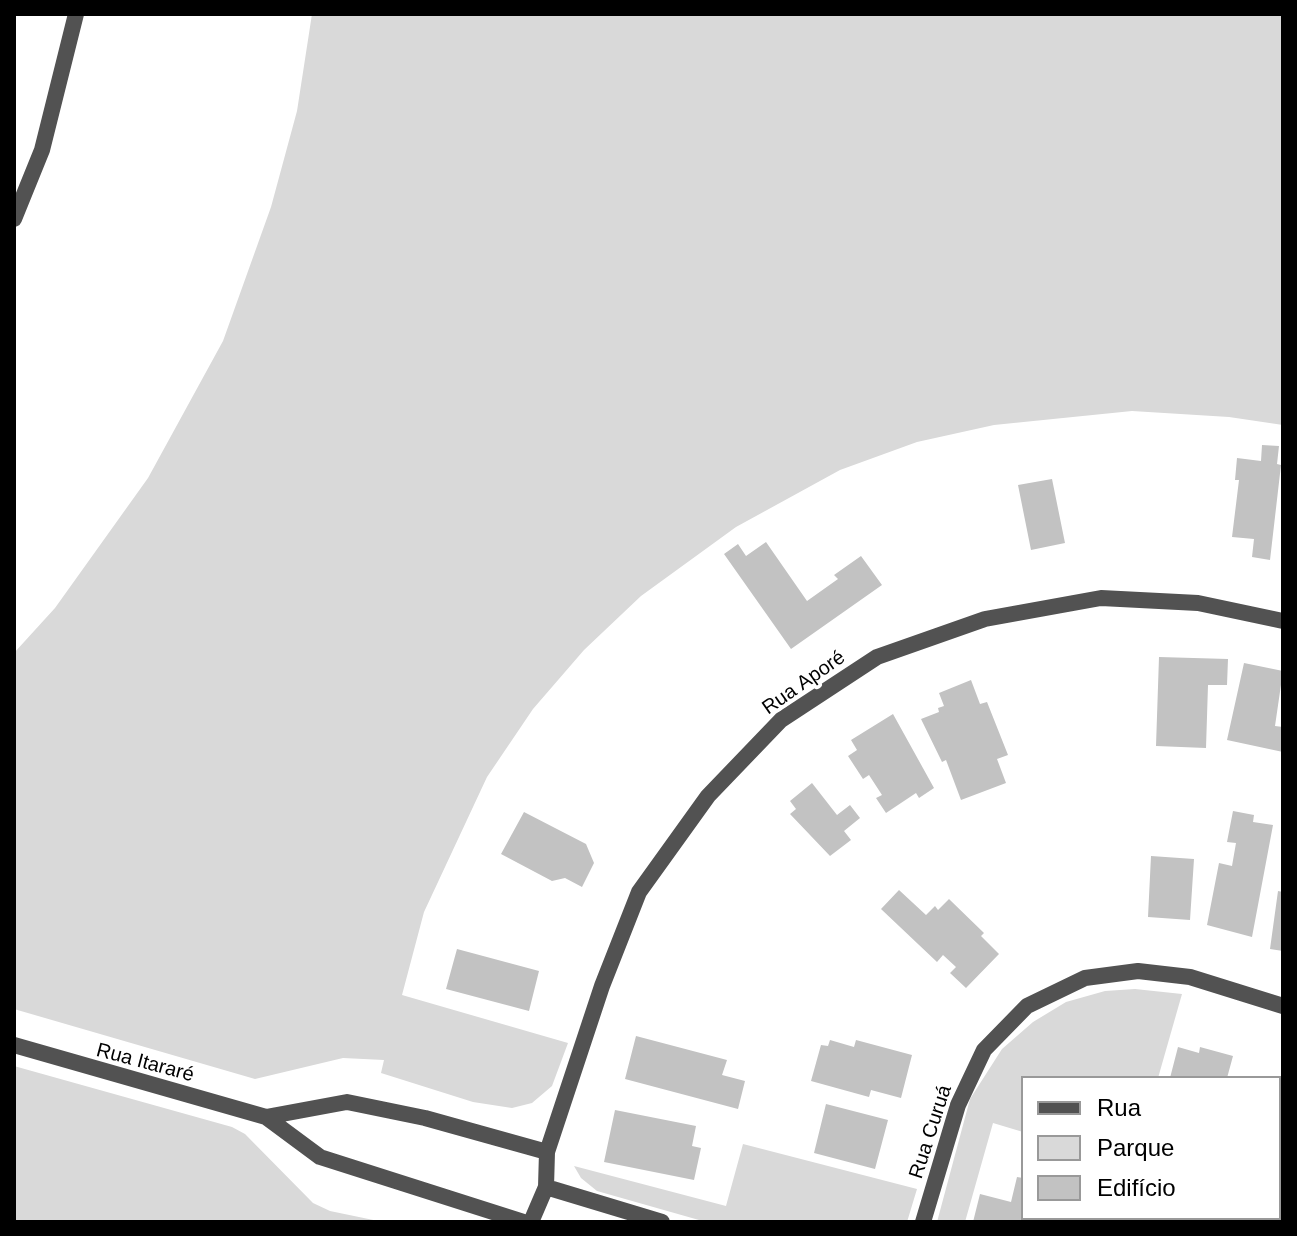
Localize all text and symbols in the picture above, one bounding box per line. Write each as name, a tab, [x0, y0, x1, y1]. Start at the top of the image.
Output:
street label: Rua Aporé	[758, 646, 850, 720]
street label: Rua Itararé	[94, 1038, 196, 1088]
legend	[1021, 1076, 1281, 1220]
street label: Rua Curuá	[905, 1082, 957, 1182]
text: Rua	[1097, 1094, 1141, 1121]
text: Parque	[1097, 1134, 1174, 1161]
text: Edifício	[1097, 1174, 1176, 1201]

